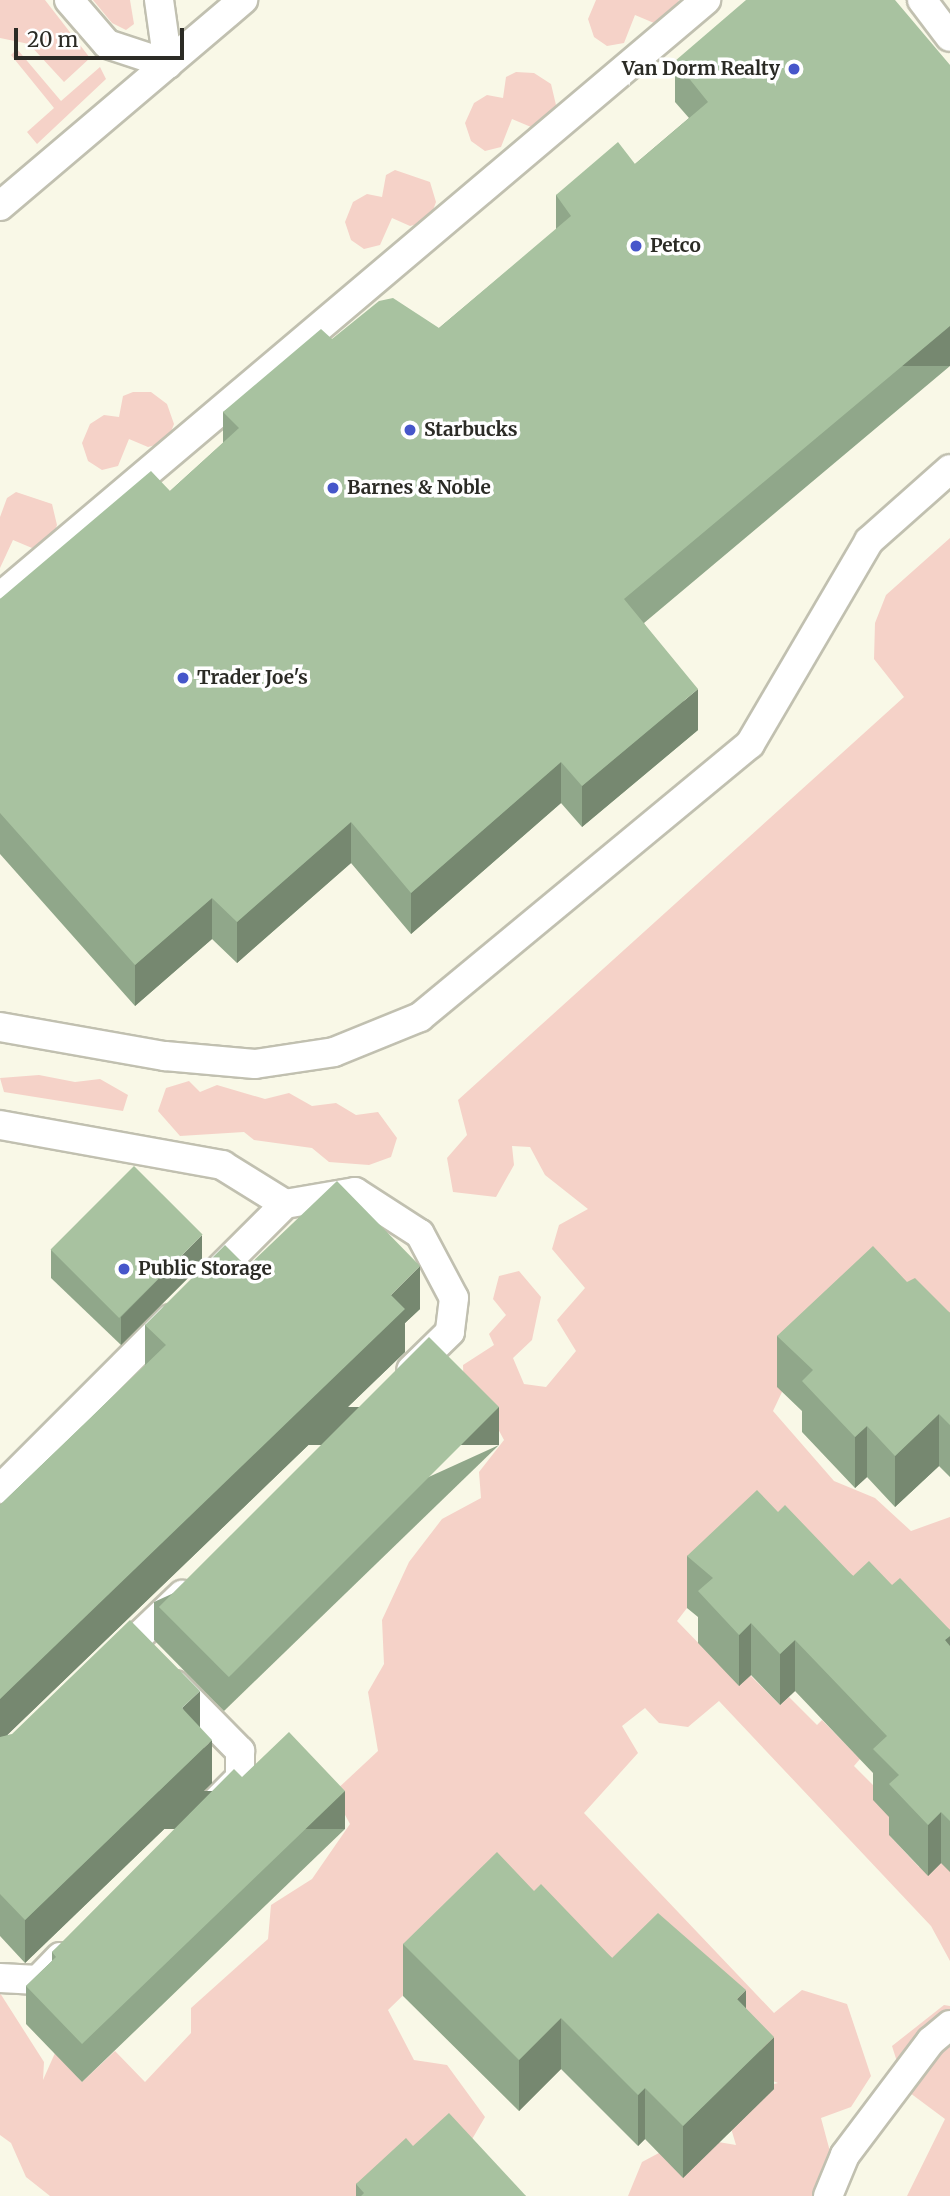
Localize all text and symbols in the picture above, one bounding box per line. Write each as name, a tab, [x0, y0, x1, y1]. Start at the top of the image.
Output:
scale bar	[18, 14, 187, 58]
text: 20 m	[27, 26, 78, 53]
place label: Van Dorm Realty	[622, 58, 780, 80]
marker: Van Dorm Realty	[786, 61, 802, 77]
place label: Petco	[650, 235, 701, 257]
marker: Petco	[628, 238, 644, 254]
place label: Starbucks	[424, 419, 518, 441]
marker: Starbucks	[402, 422, 418, 438]
place label: Barnes & Noble	[347, 477, 491, 499]
marker: Barnes & Noble	[325, 480, 341, 496]
place label: Trader Joe's	[197, 667, 308, 689]
marker: Trader Joe's	[175, 670, 191, 686]
place label: Public Storage	[138, 1258, 272, 1280]
marker: Public Storage	[116, 1261, 132, 1277]

